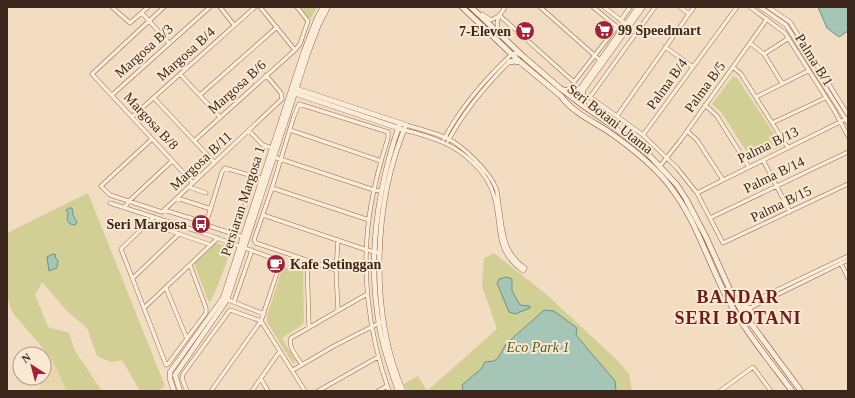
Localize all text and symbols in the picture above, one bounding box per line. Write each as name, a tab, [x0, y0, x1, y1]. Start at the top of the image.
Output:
supermarket icon: 99 Speedmart	[593, 19, 615, 41]
supermarket icon: 7-Eleven	[514, 20, 536, 42]
street label: Margosa B/3	[112, 21, 176, 81]
place label: 99 Speedmart	[618, 23, 701, 38]
street label: Margosa B/4	[154, 24, 218, 84]
place label: 7-Eleven	[459, 24, 511, 39]
street label: Palma B/1	[792, 31, 836, 89]
street label: Palma B/4	[644, 56, 690, 112]
street label: Margosa B/6	[205, 57, 269, 117]
street label: Palma B/5	[682, 59, 728, 115]
street label: Seri Botani Utama	[564, 81, 656, 157]
street label: Margosa B/8	[121, 89, 181, 153]
street label: Palma B/13	[735, 124, 801, 166]
street label: Margosa B/11	[167, 129, 235, 193]
street label: Persiaran Margosa 1	[218, 144, 268, 258]
street label: Palma B/14	[741, 154, 807, 196]
street label: Palma B/15	[748, 183, 814, 225]
bus stop icon: Seri Margosa	[190, 213, 212, 235]
place label: Seri Margosa	[107, 217, 187, 232]
cafe icon: Kafe Setinggan	[265, 253, 287, 275]
place label: Kafe Setinggan	[290, 257, 382, 272]
district label: BANDAR SERI BOTANI	[674, 287, 802, 328]
park label: Eco Park 1	[506, 340, 569, 355]
north arrow	[12, 346, 52, 386]
text: N	[19, 351, 33, 365]

